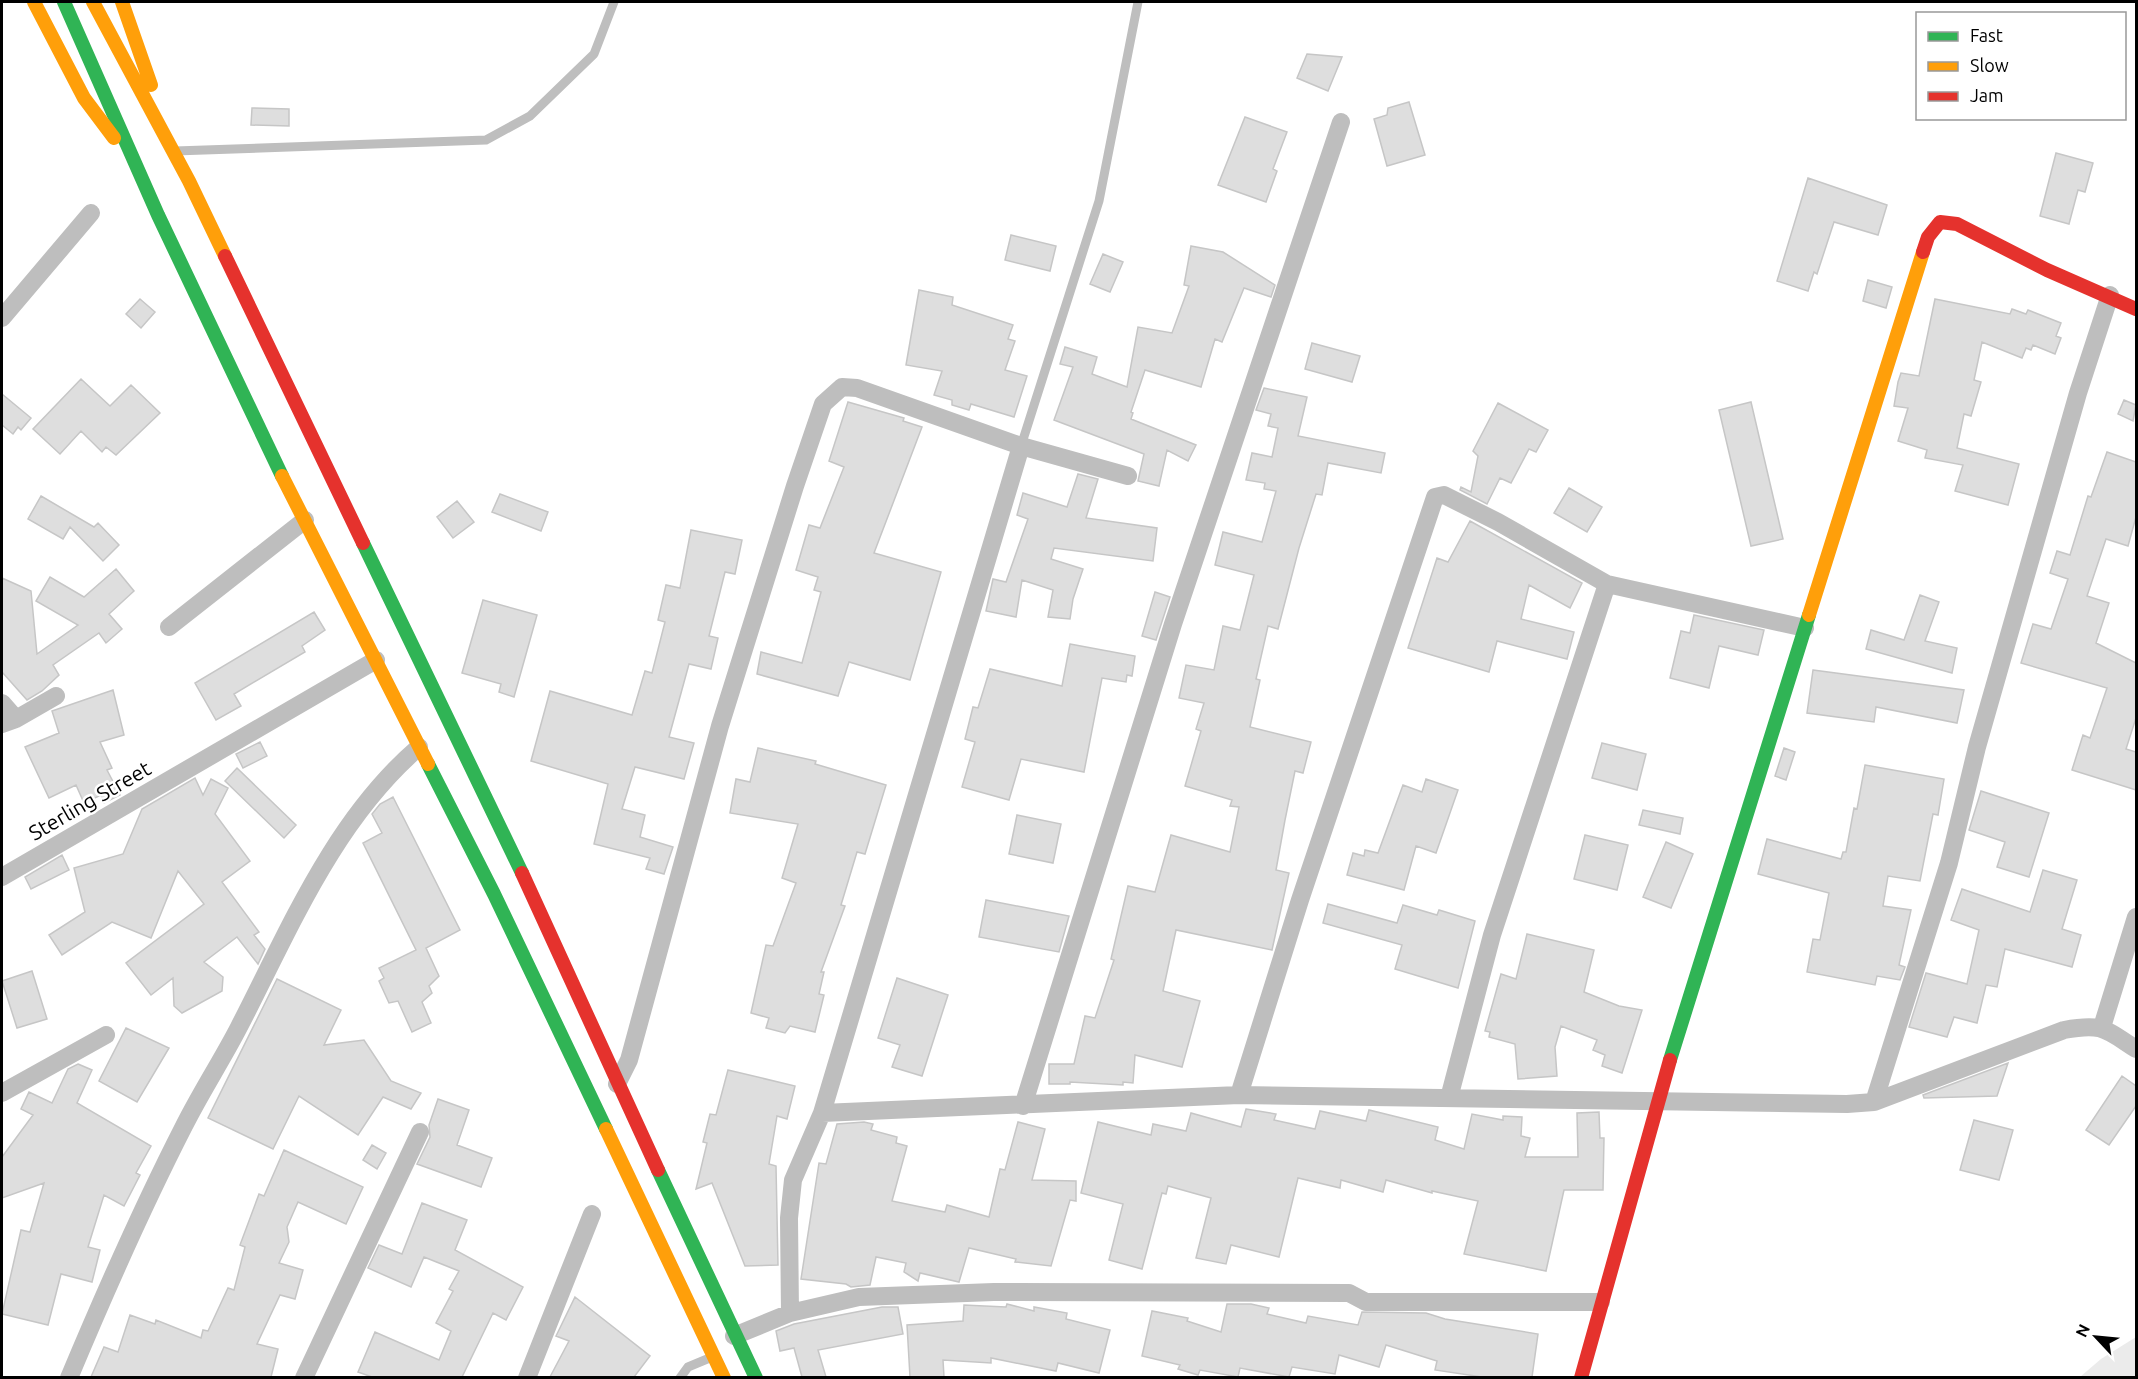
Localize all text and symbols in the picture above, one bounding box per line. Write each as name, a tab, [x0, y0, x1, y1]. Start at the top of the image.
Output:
legend	[1916, 12, 2126, 120]
text: Fast	[1970, 25, 2003, 45]
text: Slow	[1970, 55, 2009, 75]
text: Jam	[1970, 85, 2004, 105]
street label: Sterling Street	[24, 756, 155, 845]
north arrow	[2066, 1307, 2126, 1367]
text: N	[2072, 1321, 2093, 1340]

